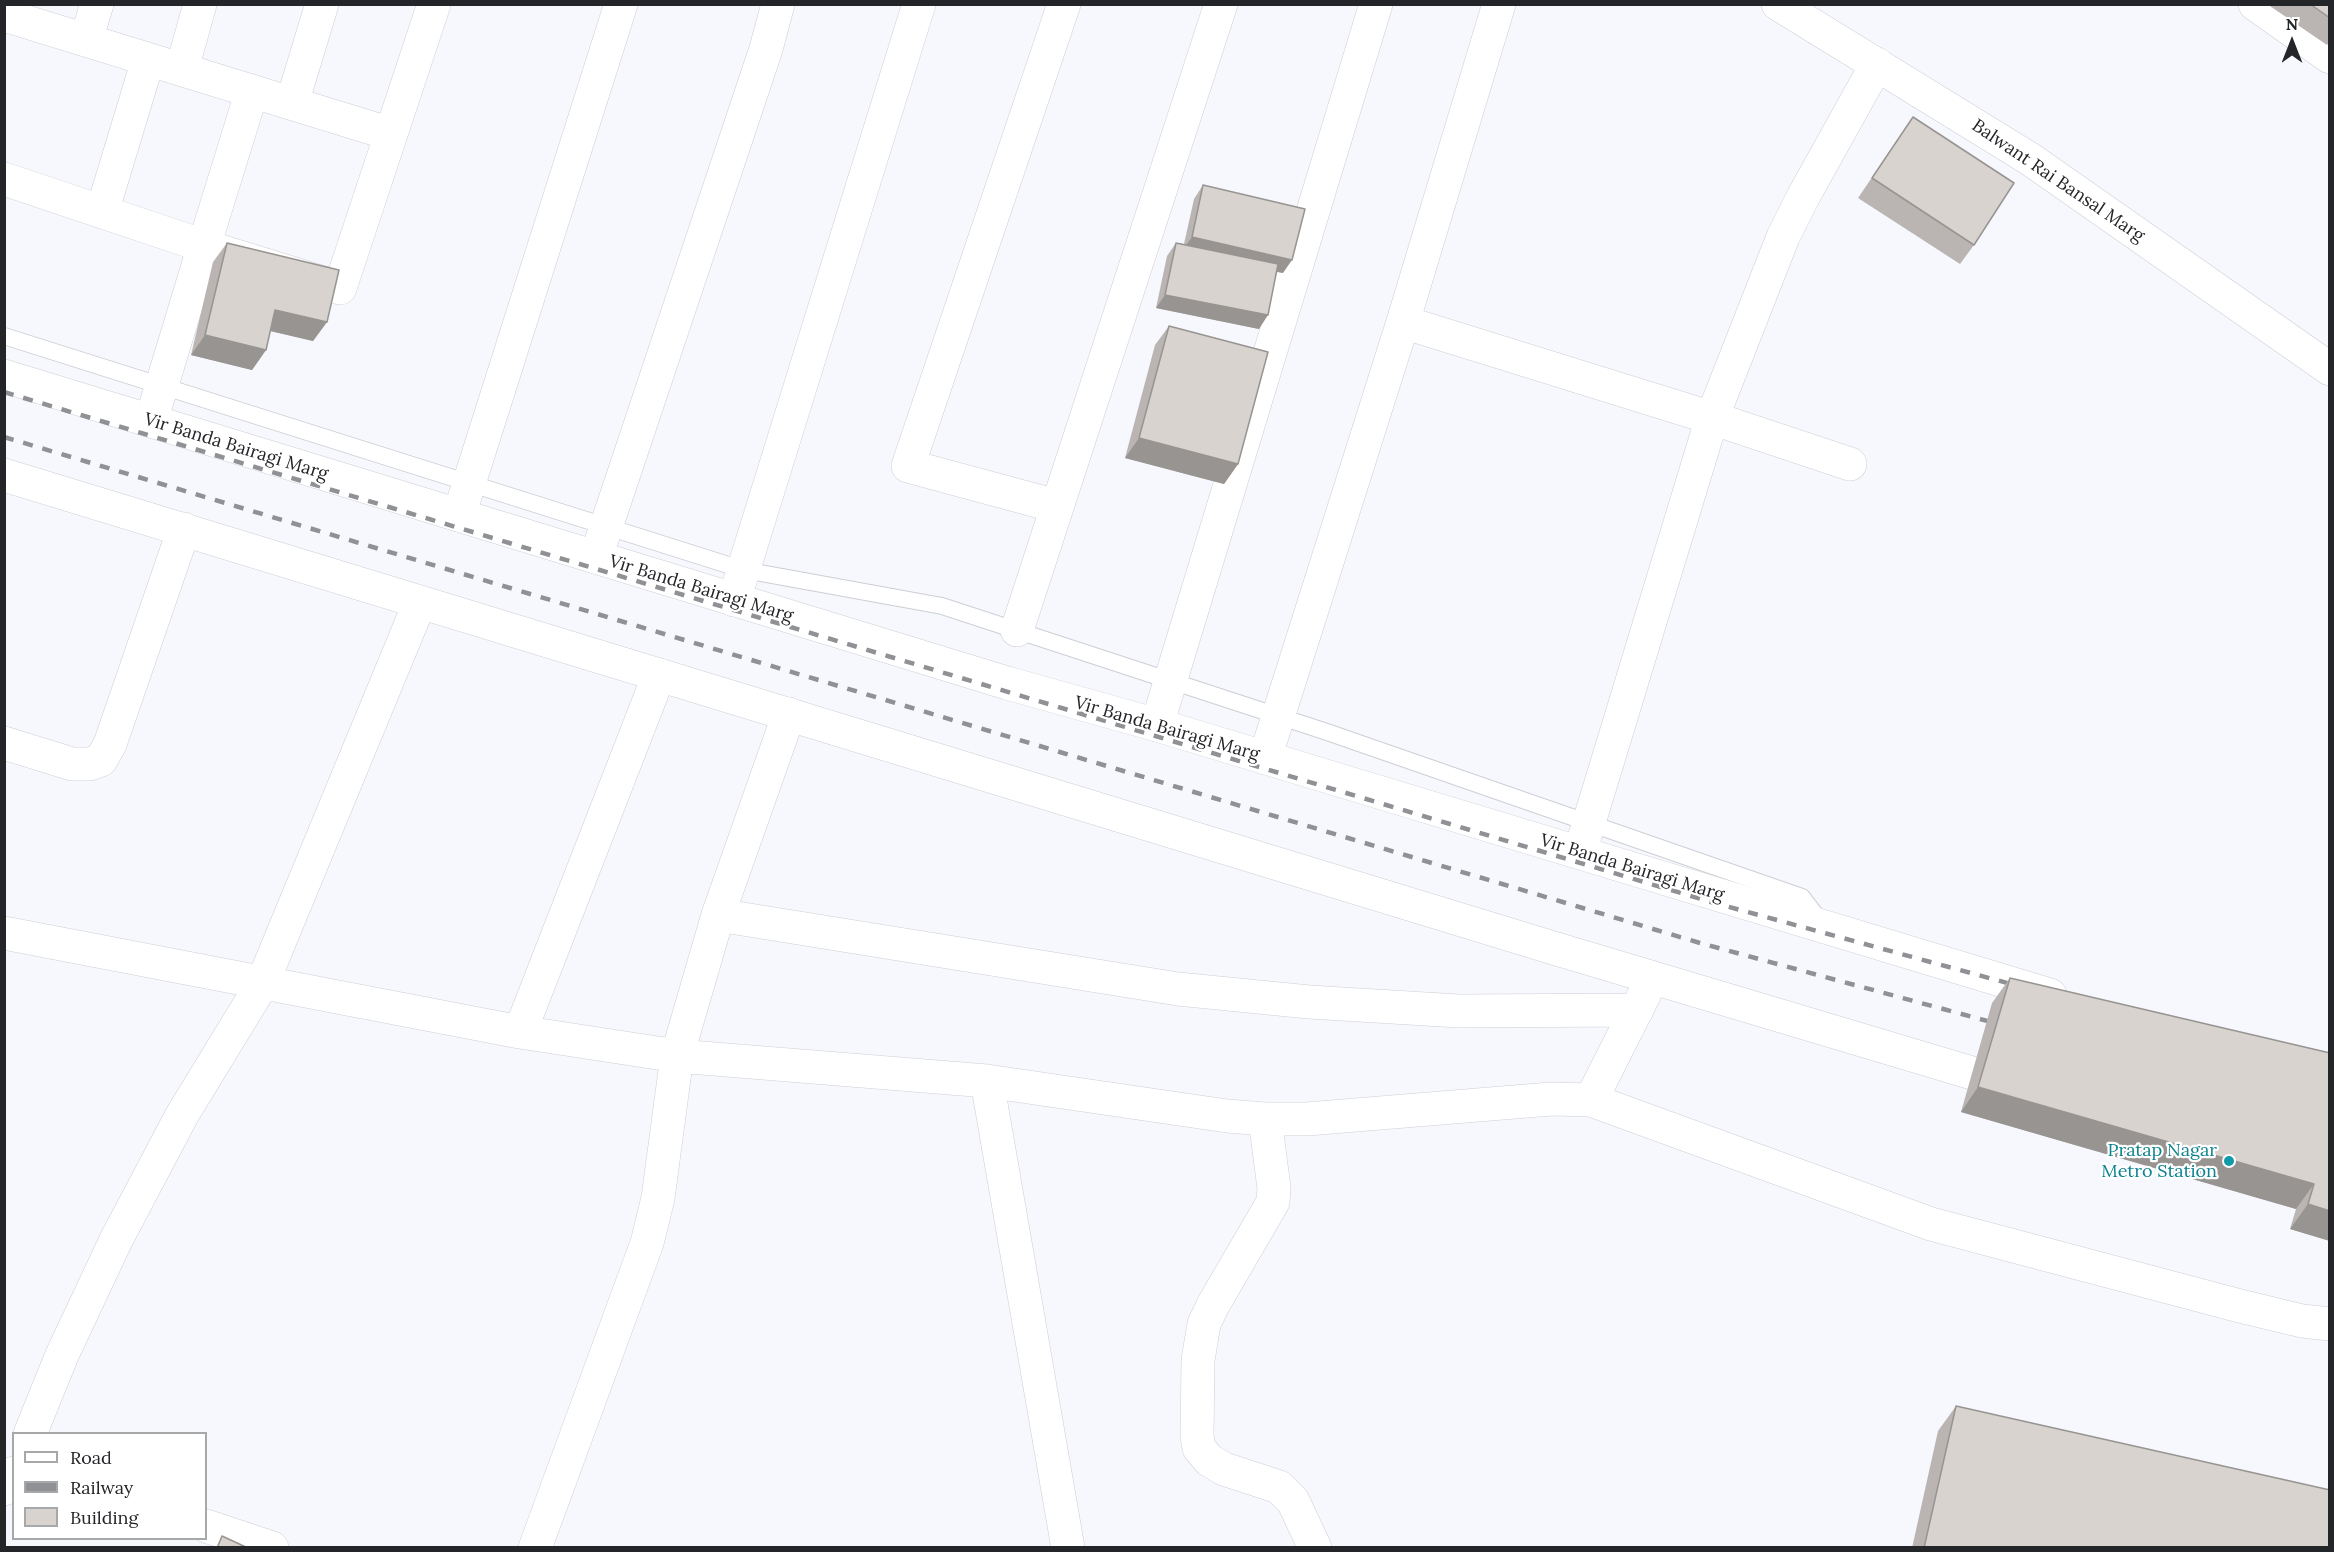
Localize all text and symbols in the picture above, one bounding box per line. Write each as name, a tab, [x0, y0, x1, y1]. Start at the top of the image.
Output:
north arrow	[2262, 12, 2322, 72]
text: N	[2286, 14, 2298, 34]
street label: Balwant Rai Bansal Marg	[1967, 115, 2149, 247]
street label: Vir Banda Bairagi Marg	[141, 409, 331, 485]
street label: Vir Banda Bairagi Marg	[606, 551, 796, 627]
street label: Vir Banda Bairagi Marg	[1072, 692, 1262, 766]
street label: Vir Banda Bairagi Marg	[1537, 830, 1727, 906]
place label: Pratap Nagar Metro Station	[2101, 1140, 2217, 1182]
marker: Pratap Nagar Metro Station	[2222, 1154, 2236, 1168]
legend	[12, 1432, 207, 1540]
text: Road	[70, 1446, 112, 1469]
text: Railway	[70, 1476, 133, 1499]
text: Building	[70, 1506, 138, 1529]

